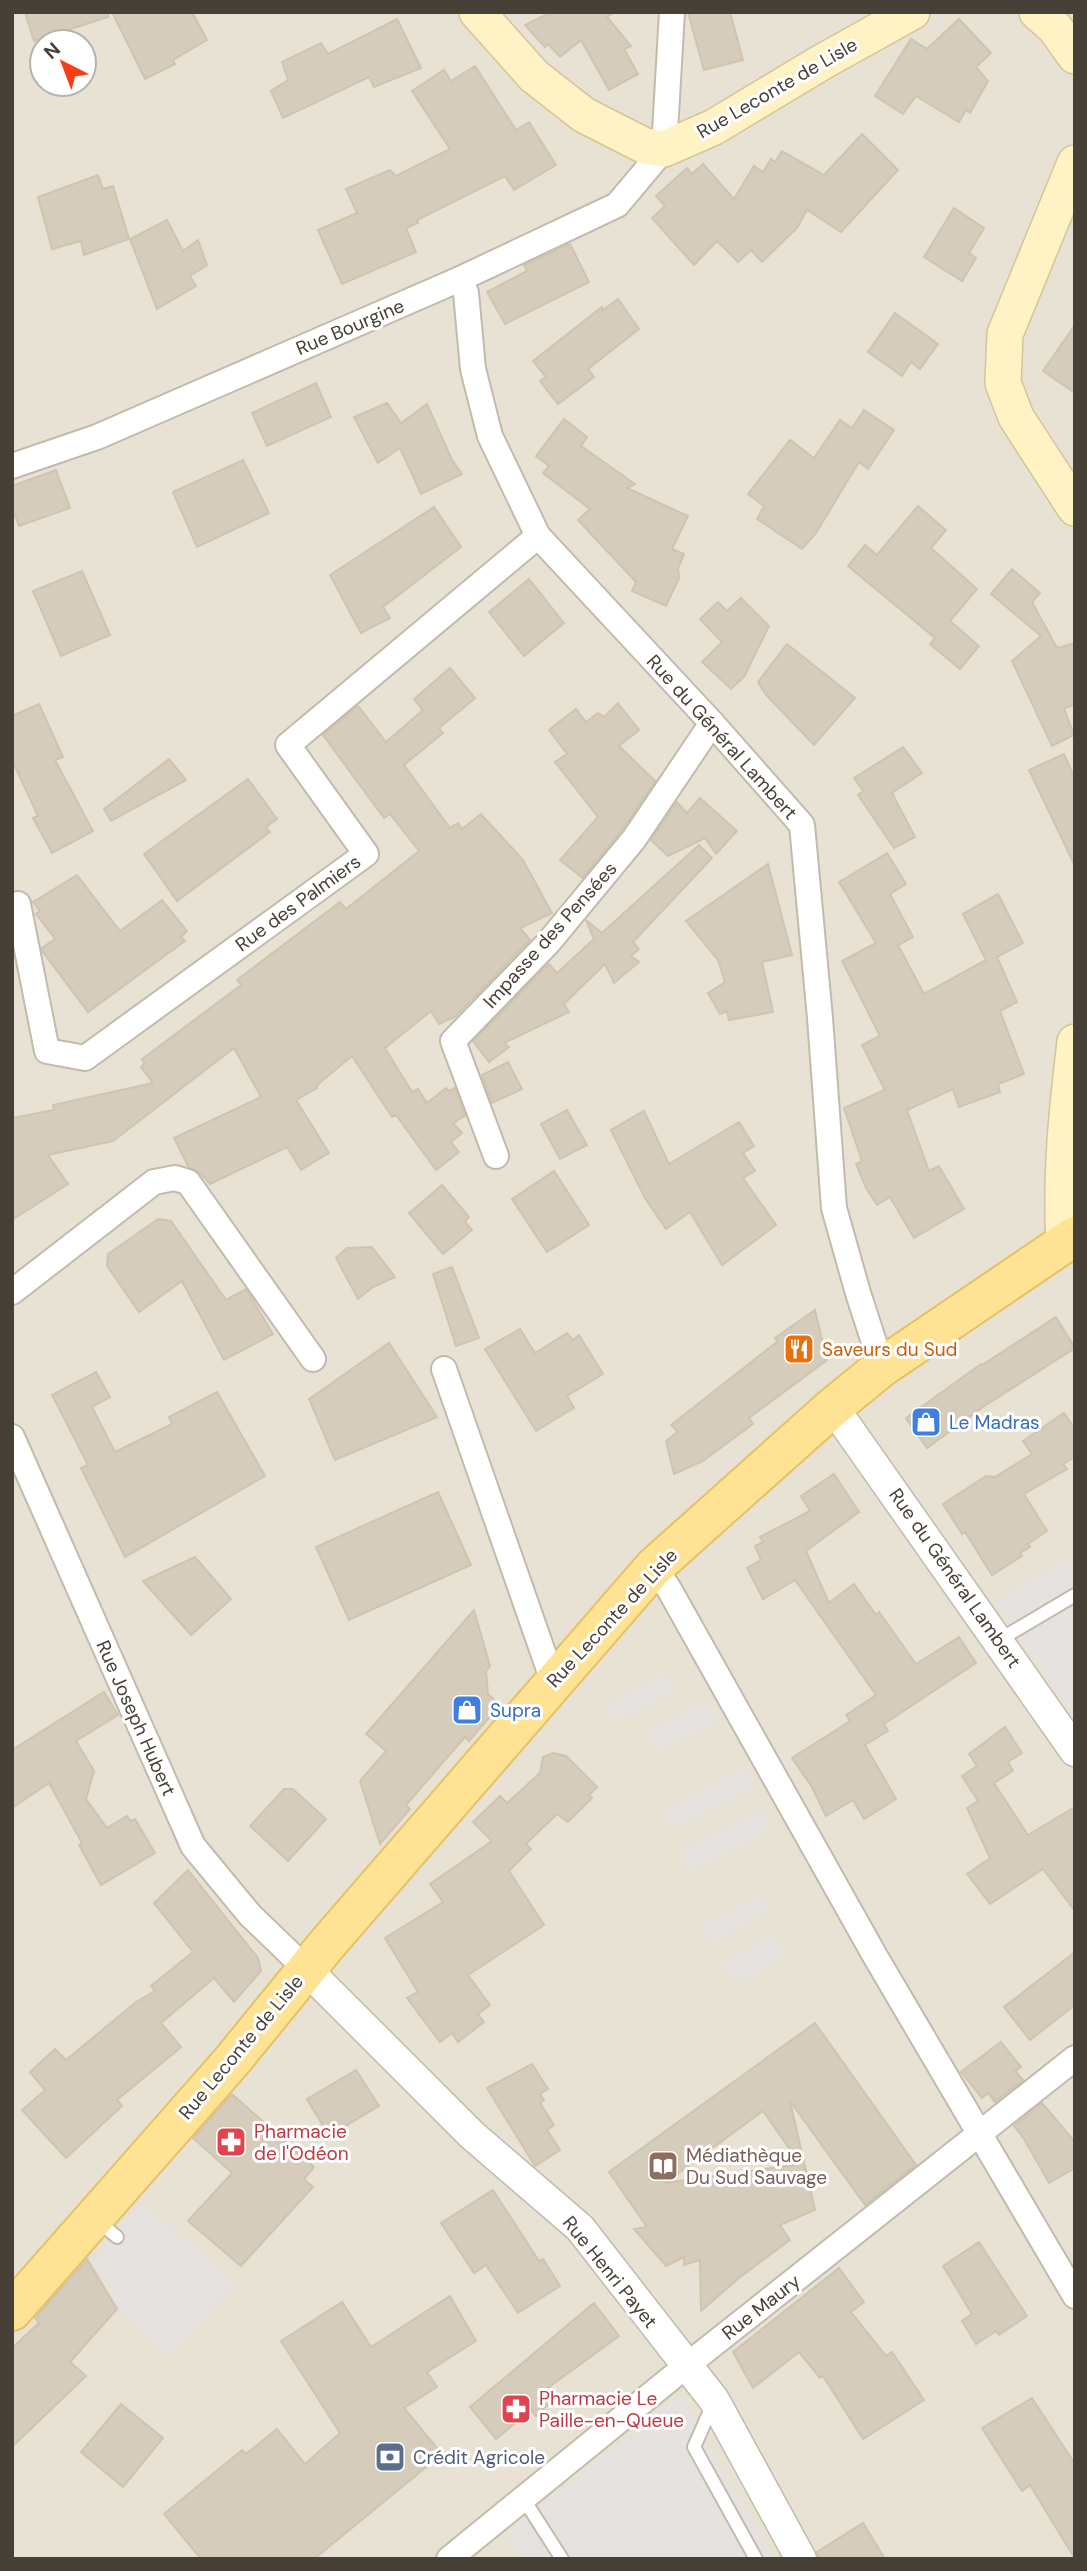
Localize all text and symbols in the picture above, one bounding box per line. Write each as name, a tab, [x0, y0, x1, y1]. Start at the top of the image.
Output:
north arrow	[28, 28, 98, 98]
street label: Rue Leconte de Lisle	[692, 32, 862, 144]
text: N	[38, 37, 65, 65]
street label: Rue Bourgine	[292, 293, 408, 361]
street label: Rue du Général Lambert	[641, 649, 803, 825]
street label: Rue des Palmiers	[230, 849, 366, 957]
street label: Impasse des Pensées	[478, 857, 622, 1013]
restaurant icon: Saveurs du Sud	[782, 1332, 816, 1366]
place label: Saveurs du Sud	[822, 1337, 958, 1362]
shop icon: Le Madras	[909, 1405, 943, 1439]
place label: Le Madras	[949, 1410, 1040, 1435]
street label: Rue du Général Lambert	[883, 1483, 1027, 1673]
street label: Rue Leconte de Lisle	[541, 1543, 683, 1693]
street label: Rue Joseph Hubert	[90, 1636, 182, 1800]
shop icon: Supra	[450, 1693, 484, 1727]
place label: Supra	[490, 1698, 541, 1723]
street label: Rue Leconte de Lisle	[173, 1969, 309, 2125]
place label: Pharmacie de l'Odéon	[254, 2119, 349, 2166]
pharmacy icon: Pharmacie de l'Odéon	[214, 2125, 248, 2159]
place label: Médiathèque Du Sud Sauvage	[686, 2143, 827, 2190]
library icon: Médiathèque Du Sud Sauvage	[646, 2149, 680, 2183]
street label: Rue Henri Payet	[557, 2211, 663, 2333]
street label: Rue Maury	[717, 2268, 806, 2345]
place label: Pharmacie Le Paille-en-Queue	[539, 2386, 684, 2433]
pharmacy icon: Pharmacie Le Paille-en-Queue	[499, 2392, 533, 2426]
bank icon: Crédit Agricole	[373, 2440, 407, 2474]
place label: Crédit Agricole	[413, 2445, 545, 2470]

